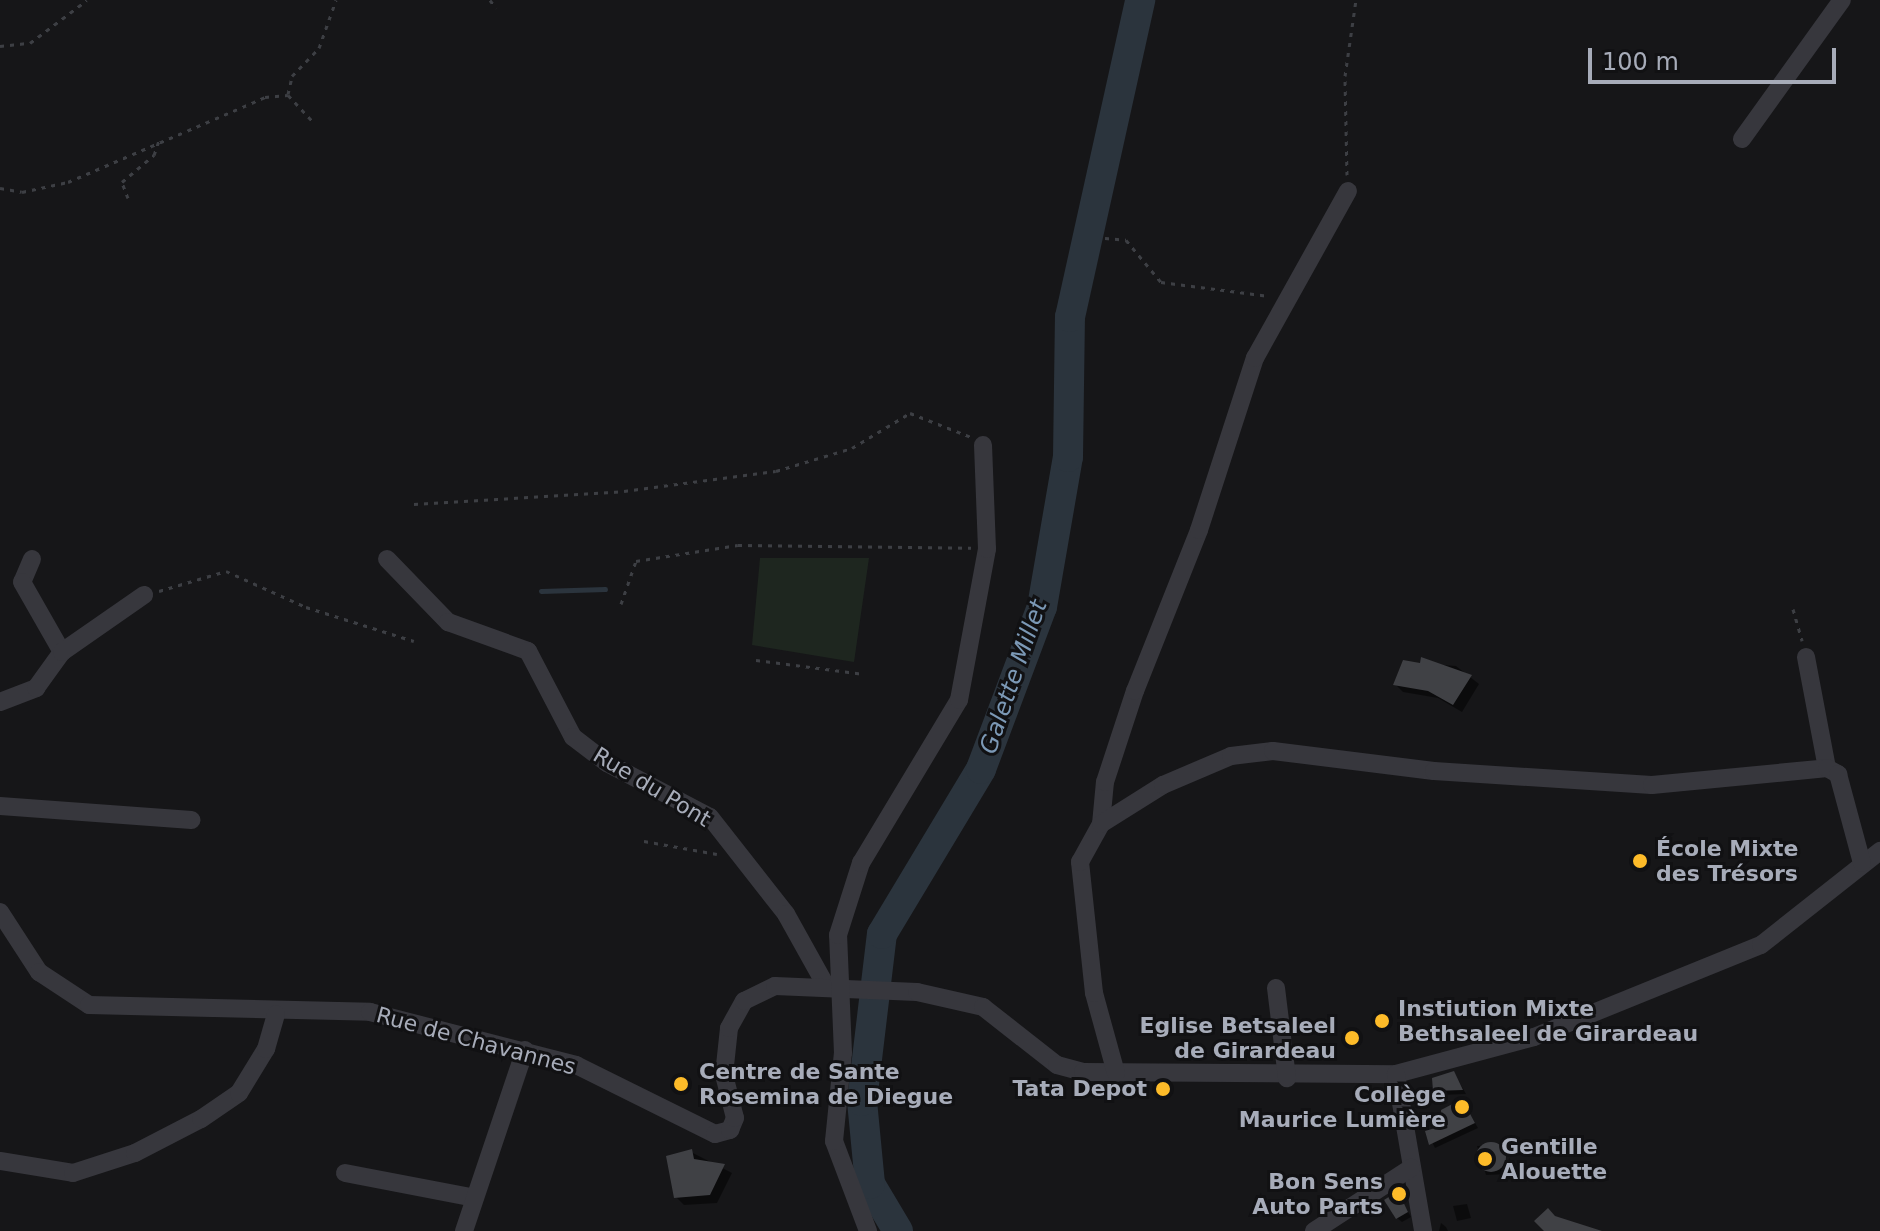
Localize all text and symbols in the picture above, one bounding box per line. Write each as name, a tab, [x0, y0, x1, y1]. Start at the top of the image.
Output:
scale bar	[1592, 32, 1840, 82]
text: 100 m	[1602, 48, 1679, 76]
water label: Galette Millet	[974, 596, 1054, 758]
street label: Rue du Pont	[589, 742, 715, 832]
place label: École Mixte des Trésors	[1656, 835, 1798, 886]
marker: École Mixte des Trésors	[1631, 852, 1649, 870]
place label: Instiution Mixte Bethsaleel de Girardeau	[1398, 995, 1698, 1046]
street label: Rue de Chavannes	[373, 1002, 579, 1080]
place label: Eglise Betsaleel de Girardeau	[1139, 1012, 1336, 1064]
marker: Instiution Mixte Bethsaleel de Girardeau	[1373, 1012, 1391, 1030]
marker: Eglise Betsaleel de Girardeau	[1343, 1029, 1361, 1047]
place label: Centre de Sante Rosemina de Diegue	[699, 1058, 953, 1110]
marker: Centre de Sante Rosemina de Diegue	[670, 1073, 692, 1095]
place label: Tata Depot	[1012, 1076, 1147, 1102]
marker: Tata Depot	[1154, 1080, 1172, 1098]
place label: Collège Maurice Lumière	[1239, 1081, 1446, 1132]
marker: Collège Maurice Lumière	[1453, 1098, 1471, 1116]
place label: Gentille Alouette	[1501, 1133, 1607, 1184]
marker: Gentille Alouette	[1476, 1150, 1494, 1168]
place label: Bon Sens Auto Parts	[1252, 1168, 1383, 1220]
marker: Bon Sens Auto Parts	[1390, 1185, 1408, 1203]

